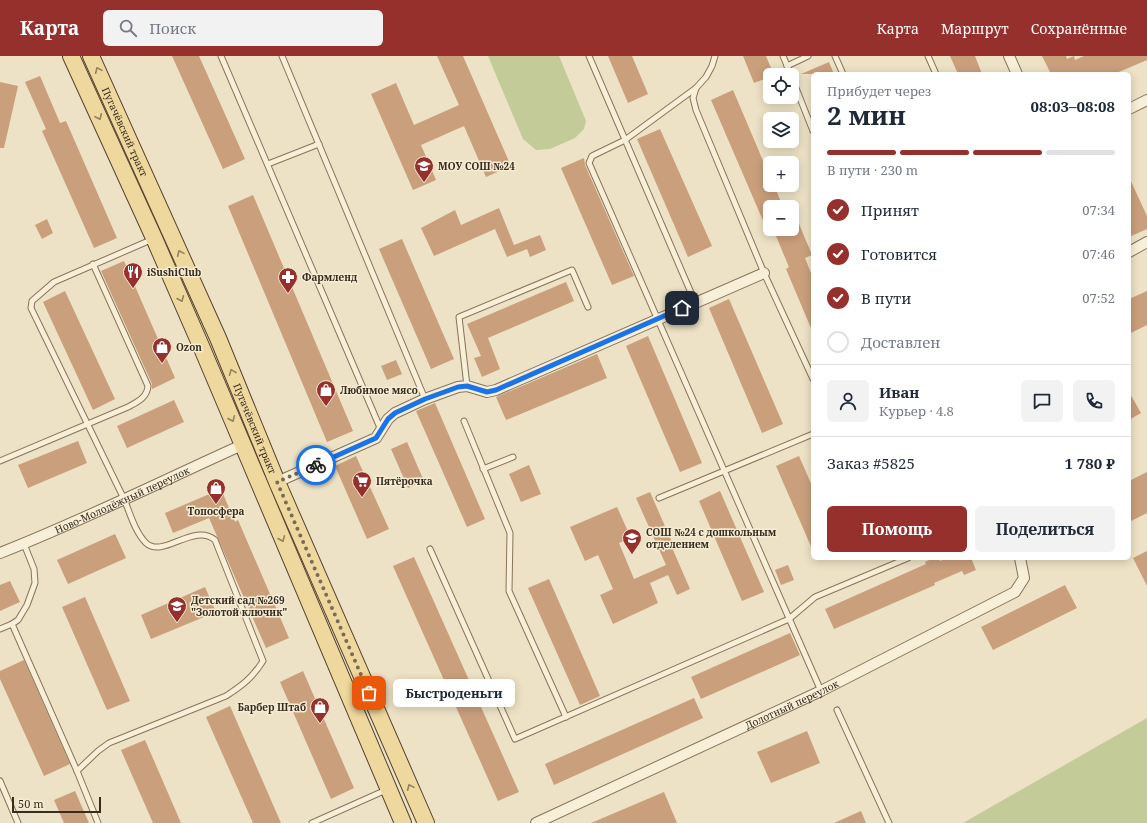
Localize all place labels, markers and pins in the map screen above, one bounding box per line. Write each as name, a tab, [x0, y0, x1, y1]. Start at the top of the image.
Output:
school or university icon: МОУ СОШ №24	[413, 155, 435, 183]
place label: МОУ СОШ №24	[438, 159, 515, 173]
restaurant icon: iSushiClub	[122, 261, 144, 289]
place label: iSushiClub	[147, 265, 202, 279]
pharmacy icon: Фармленд	[277, 266, 299, 294]
place label: Фармленд	[302, 270, 358, 284]
pin	[665, 291, 699, 325]
shop icon: Ozon	[151, 336, 173, 364]
place label: Ozon	[176, 340, 202, 354]
shop icon: Любимое мясо	[315, 379, 337, 407]
place label: Любимое мясо	[340, 383, 418, 397]
supermarket icon: Пятёрочка	[351, 470, 373, 498]
place label: Пятёрочка	[376, 474, 433, 488]
shop icon: Топосфера	[205, 477, 227, 505]
place label: Топосфера	[188, 504, 244, 518]
place label: СОШ №24 с дошкольным отделением	[646, 525, 777, 551]
school or university icon: СОШ №24 с дошкольным отделением	[621, 527, 643, 555]
place label: Детский сад №269 "Золотой ключик"	[191, 593, 287, 619]
school or university icon: Детский сад №269 "Золотой ключик"	[166, 595, 188, 623]
pin	[352, 676, 386, 710]
callout: Быстроденьги	[393, 679, 515, 707]
shop icon: Барбер Штаб	[309, 696, 331, 724]
place label: Барбер Штаб	[238, 700, 306, 714]

